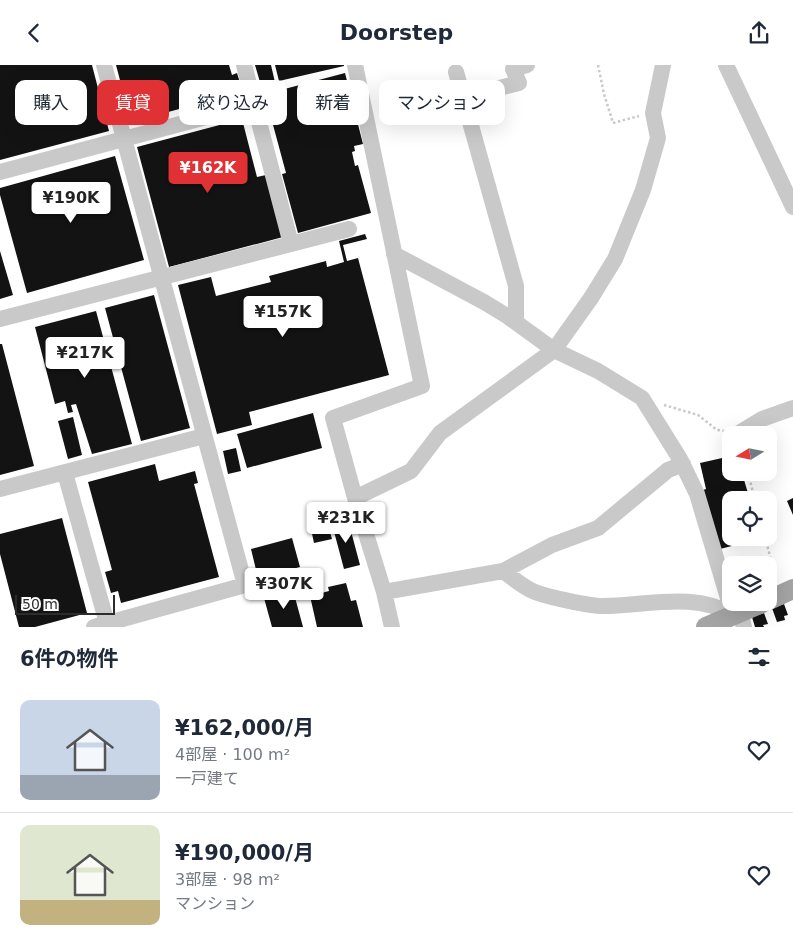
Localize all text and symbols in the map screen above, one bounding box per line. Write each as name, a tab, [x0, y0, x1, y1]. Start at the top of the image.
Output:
icon: back	[20, 19, 48, 47]
icon: share	[745, 19, 773, 47]
text: Doorstep	[340, 20, 453, 45]
chip: 購入	[15, 80, 87, 125]
chip: 賃貸	[97, 80, 169, 125]
chip: 絞り込み	[179, 80, 287, 125]
chip: 新着	[297, 80, 369, 125]
chip: マンション	[379, 80, 505, 125]
pin: ¥162K	[173, 151, 243, 194]
text: ¥162K	[180, 158, 236, 177]
pin: ¥190K	[36, 181, 106, 224]
text: ¥190K	[43, 188, 99, 207]
pin: ¥157K	[248, 295, 318, 338]
text: ¥157K	[255, 302, 311, 321]
pin: ¥217K	[50, 337, 120, 379]
text: ¥217K	[57, 343, 113, 362]
north arrow	[722, 426, 778, 481]
map controls	[722, 426, 777, 611]
button: locate	[722, 491, 777, 546]
pin: ¥231K	[311, 501, 381, 544]
text: ¥231K	[318, 508, 374, 527]
button: layers	[722, 556, 777, 611]
pin: ¥307K	[249, 567, 319, 610]
text: ¥307K	[256, 574, 312, 593]
scale bar	[15, 592, 115, 615]
text: 50 m	[22, 596, 58, 612]
icon: filters	[745, 643, 773, 671]
text: 6件の物件	[20, 647, 119, 671]
text: ¥162,000/月	[175, 716, 314, 740]
icon: home	[60, 720, 120, 780]
icon: heart	[745, 736, 773, 764]
text: 4部屋 · 100 m²	[175, 745, 290, 764]
text: 一戸建て	[175, 769, 239, 788]
text: ¥190,000/月	[175, 841, 314, 865]
icon: home	[60, 845, 120, 905]
icon: heart	[745, 861, 773, 889]
text: 3部屋 · 98 m²	[175, 870, 280, 889]
text: マンション	[175, 894, 255, 913]

